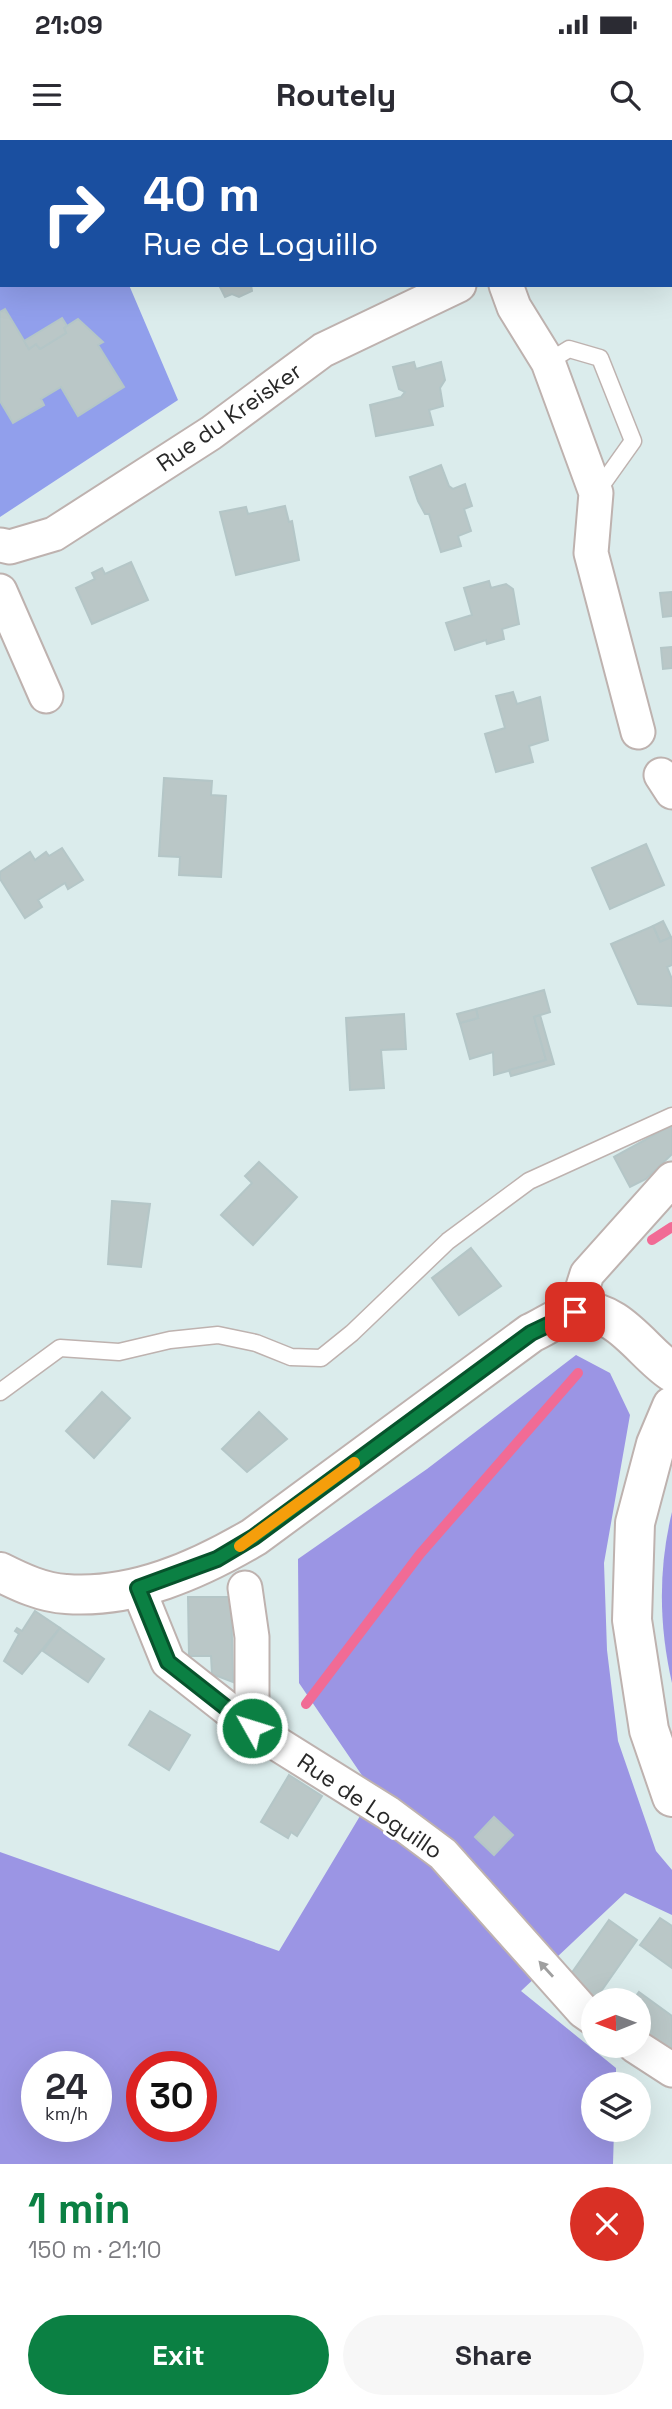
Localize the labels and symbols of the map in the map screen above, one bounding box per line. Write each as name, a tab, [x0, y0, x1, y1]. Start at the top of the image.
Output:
street label: Rue du Kreisker	[151, 356, 307, 478]
pin	[545, 1282, 605, 1342]
position arrow	[215, 1691, 289, 1765]
street label: Rue de Loguillo	[292, 1746, 448, 1866]
one-way arrow	[538, 1960, 554, 1978]
north arrow	[581, 1988, 651, 2058]
speed limit sign: 30	[126, 2051, 217, 2142]

